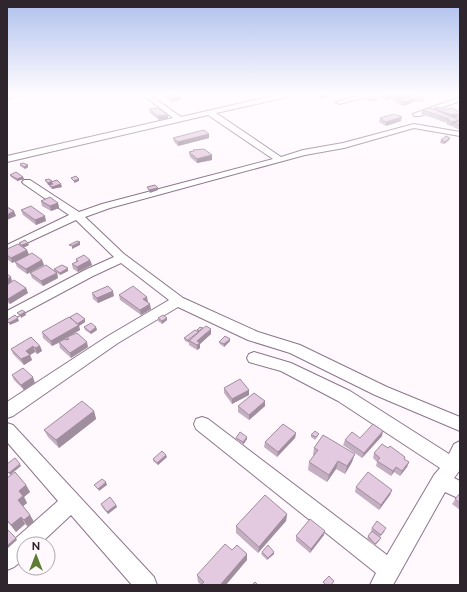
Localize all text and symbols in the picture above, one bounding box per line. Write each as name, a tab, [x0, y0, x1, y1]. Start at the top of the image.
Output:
north arrow	[16, 536, 56, 576]
text: N	[32, 540, 40, 553]

